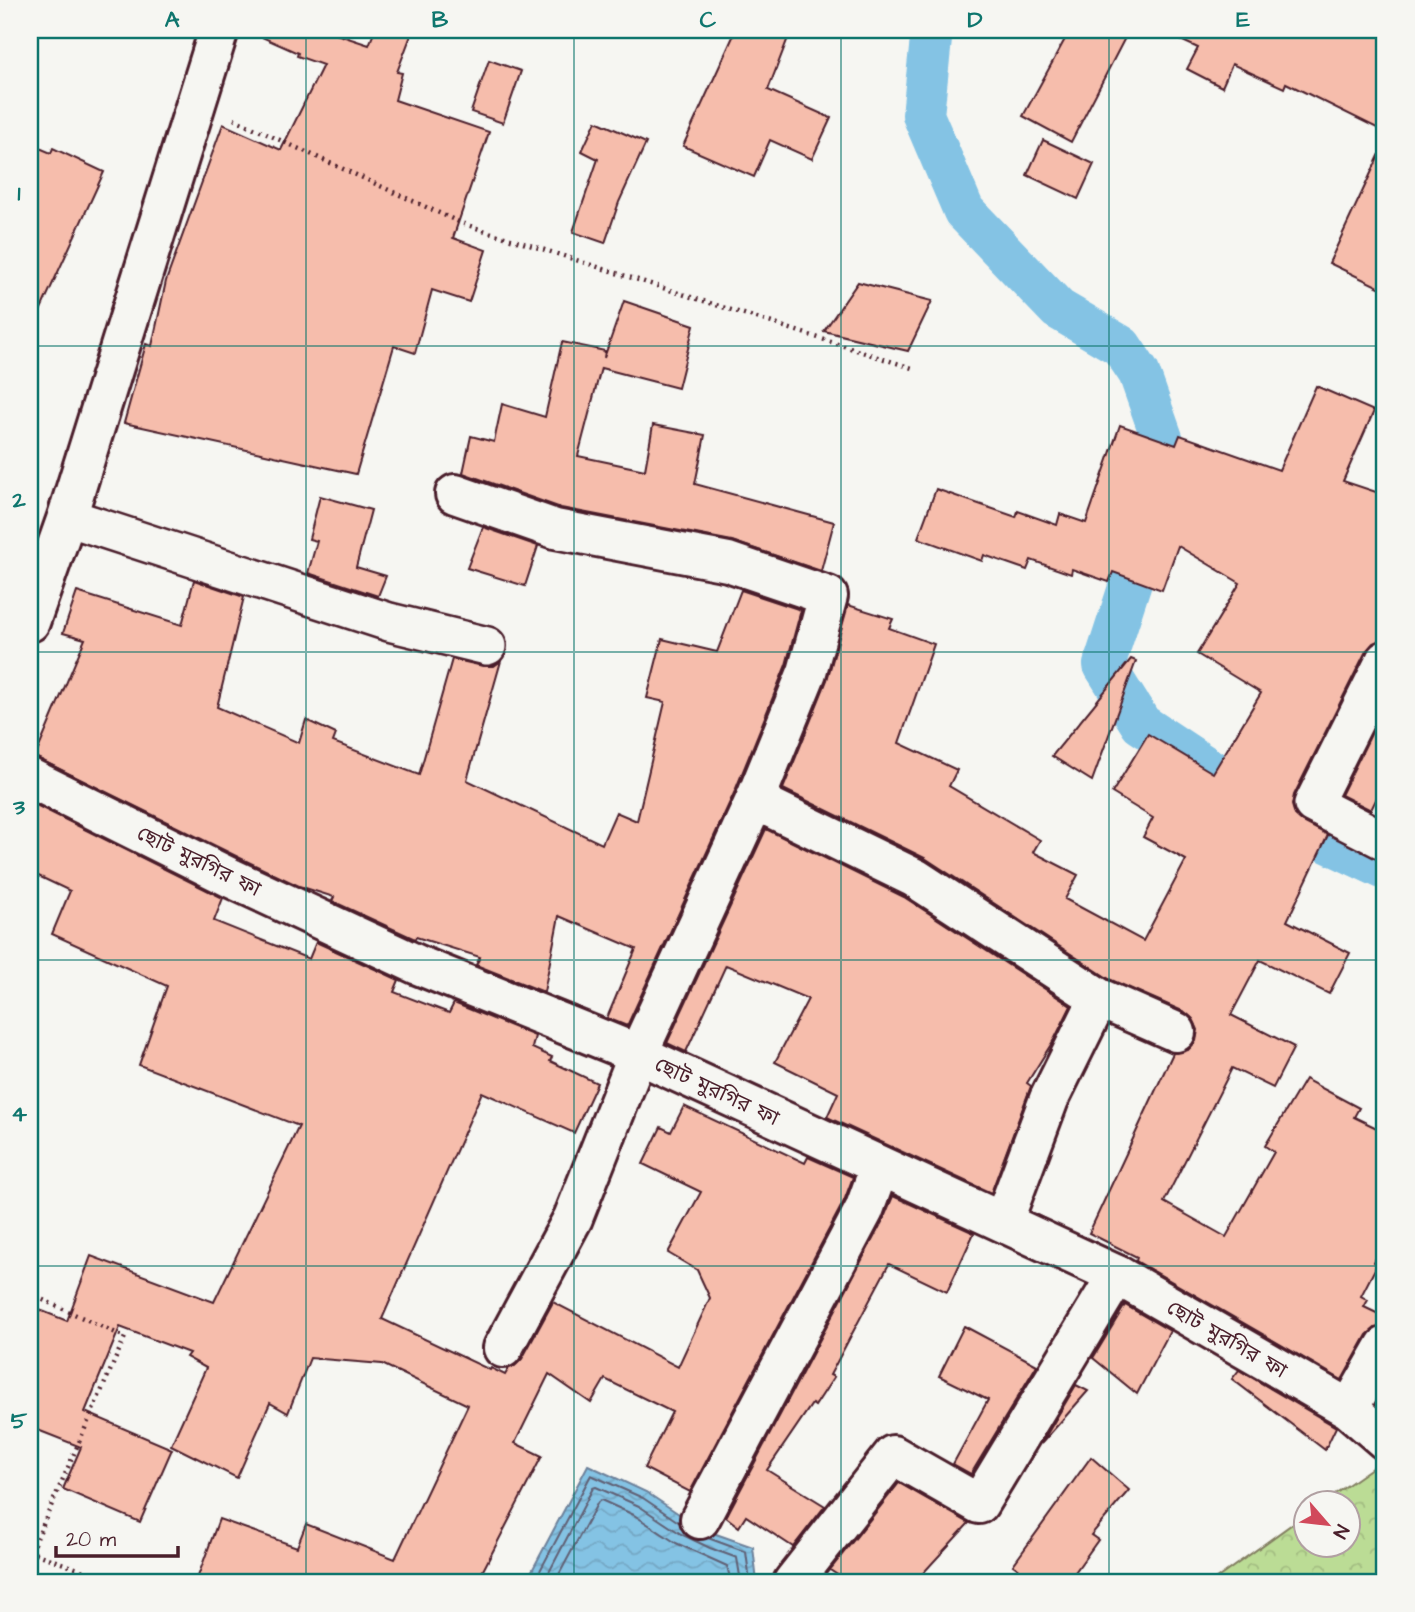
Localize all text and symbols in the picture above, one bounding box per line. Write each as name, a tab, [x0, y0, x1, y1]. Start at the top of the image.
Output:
text: A	[165, 4, 180, 36]
text: B	[432, 4, 449, 36]
text: C	[700, 4, 717, 36]
text: D	[968, 4, 983, 36]
text: E	[1236, 4, 1250, 36]
text: 1	[18, 177, 21, 209]
text: 2	[11, 484, 26, 516]
text: 3	[12, 791, 25, 823]
street label: ছোট মুরগির ফা	[132, 819, 266, 904]
street label: ছোট মুরগির ফা	[650, 1050, 784, 1133]
text: 4	[11, 1098, 27, 1130]
street label: ছোট মুরগির ফা	[1161, 1293, 1293, 1386]
text: 5	[11, 1405, 28, 1437]
north arrow	[1292, 1490, 1362, 1560]
scale bar	[56, 1514, 178, 1558]
text: N	[1326, 1520, 1355, 1543]
text: 20 m	[66, 1525, 117, 1554]

